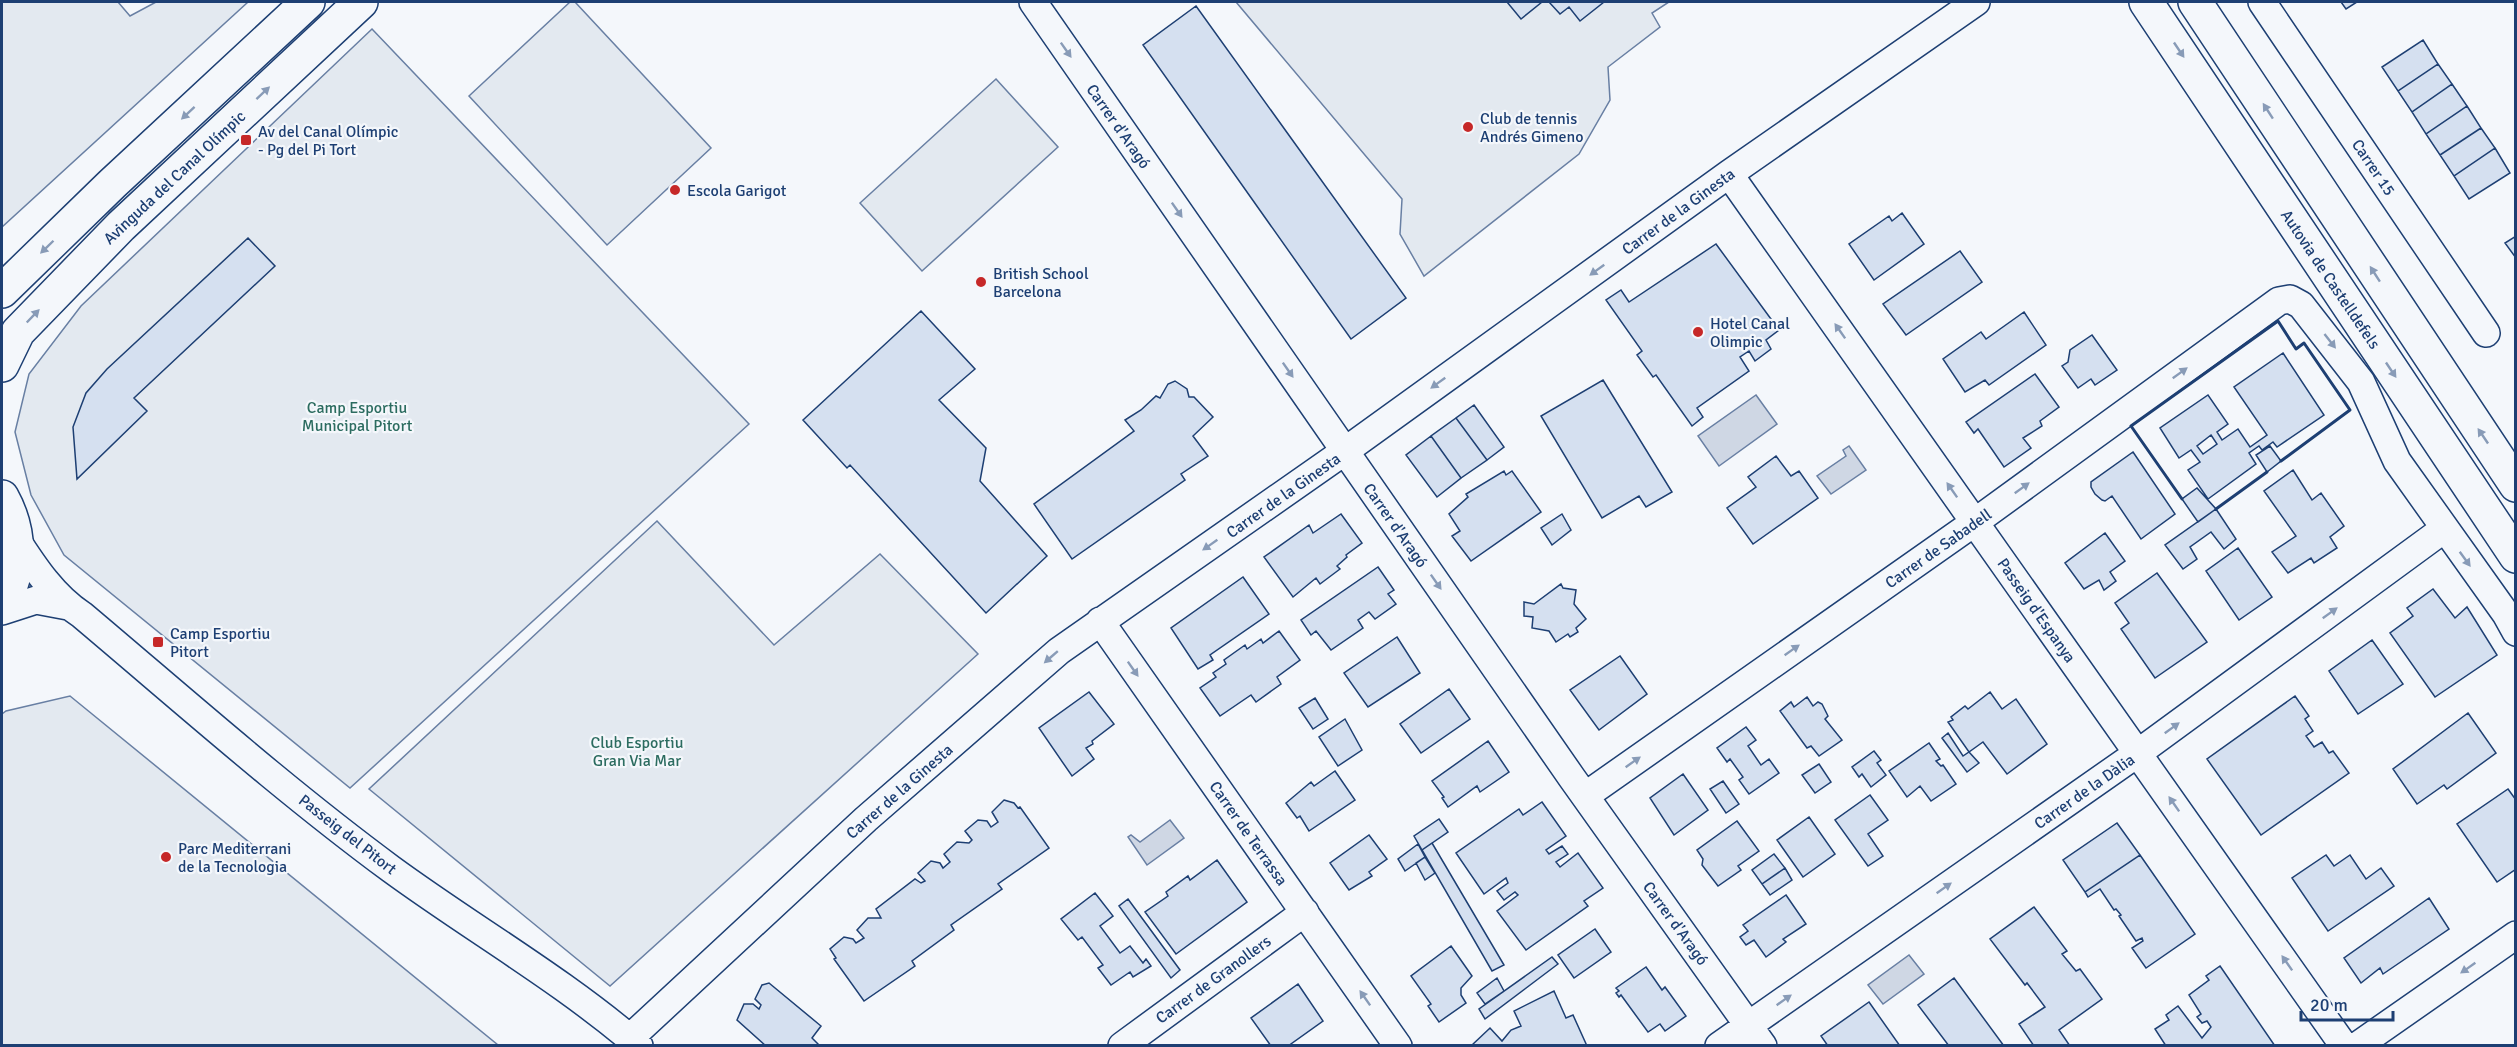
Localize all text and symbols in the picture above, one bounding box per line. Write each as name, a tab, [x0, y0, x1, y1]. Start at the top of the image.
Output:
one-way arrow	[1060, 41, 1072, 57]
one-way arrow	[2173, 42, 2184, 58]
street label: Carrer d'Aragó	[1082, 80, 1155, 173]
one-way arrow	[256, 86, 270, 100]
one-way arrow	[2262, 103, 2273, 119]
one-way arrow	[181, 106, 196, 120]
street label: Avinguda del Canal Olímpic	[99, 107, 250, 249]
place label: Club de tennis Andrés Gimeno	[1480, 109, 1584, 147]
marker: Club de tennis Andrés Gimeno	[1461, 120, 1475, 134]
place label: Av del Canal Olímpic - Pg del Pi Tort	[258, 122, 398, 160]
marker: Av del Canal Olímpic - Pg del Pi Tort	[239, 133, 253, 147]
street label: Carrer 15	[2347, 136, 2399, 200]
street label: Carrer de la Ginesta	[1618, 164, 1739, 260]
place label: Escola Garigot	[687, 181, 787, 201]
marker: Escola Garigot	[668, 183, 682, 197]
one-way arrow	[1171, 202, 1183, 218]
street label: Autovia de Castelldefels	[2276, 206, 2384, 353]
one-way arrow	[39, 240, 54, 254]
place label: British School Barcelona	[993, 264, 1089, 302]
one-way arrow	[1589, 264, 1605, 276]
one-way arrow	[2369, 266, 2381, 282]
marker: British School Barcelona	[974, 275, 988, 289]
one-way arrow	[25, 309, 39, 323]
place label: Hotel Canal Olimpic	[1710, 314, 1790, 352]
one-way arrow	[1834, 324, 1846, 340]
marker: Hotel Canal Olimpic	[1691, 325, 1705, 339]
one-way arrow	[2323, 333, 2336, 349]
one-way arrow	[1282, 362, 1294, 378]
one-way arrow	[2386, 362, 2397, 378]
one-way arrow	[2171, 367, 2187, 379]
one-way arrow	[1431, 377, 1446, 389]
park label: Camp Esportiu Municipal Pitort	[302, 398, 413, 436]
one-way arrow	[2477, 429, 2489, 445]
street label: Carrer de la Ginesta	[1223, 449, 1345, 543]
street label: Carrer d'Aragó	[1359, 479, 1432, 572]
one-way arrow	[2014, 482, 2030, 494]
one-way arrow	[1947, 483, 1959, 498]
street label: Carrer de Sabadell	[1881, 504, 1996, 593]
one-way arrow	[1203, 539, 1219, 551]
one-way arrow	[2459, 551, 2471, 566]
street label: Passeig d'Espanya	[1993, 554, 2080, 667]
one-way arrow	[1430, 574, 1441, 590]
one-way arrow	[2322, 607, 2337, 619]
place label: Camp Esportiu Pitort	[170, 624, 270, 662]
marker: Camp Esportiu Pitort	[151, 635, 165, 649]
one-way arrow	[1784, 644, 1800, 656]
one-way arrow	[1044, 650, 1059, 664]
one-way arrow	[1127, 661, 1139, 677]
one-way arrow	[2164, 722, 2180, 734]
park label: Club Esportiu Gran Via Mar	[591, 733, 683, 771]
street label: Carrer de la Ginesta	[842, 740, 957, 844]
street label: Carrer de la Dàlia	[2030, 750, 2139, 834]
one-way arrow	[1624, 756, 1640, 768]
street label: Carrer de Terrassa	[1205, 777, 1292, 890]
street label: Passeig del Pitort	[294, 790, 401, 879]
one-way arrow	[2169, 796, 2180, 812]
place label: Parc Mediterrani de la Tecnologia	[178, 839, 291, 877]
marker: Parc Mediterrani de la Tecnologia	[159, 850, 173, 864]
street label: Carrer d'Aragó	[1638, 878, 1712, 969]
one-way arrow	[1936, 883, 1952, 894]
street label: Carrer de Granollers	[1152, 931, 1275, 1028]
one-way arrow	[2281, 956, 2293, 971]
one-way arrow	[2460, 962, 2476, 974]
scale bar	[2301, 984, 2392, 1022]
one-way arrow	[1359, 990, 1371, 1006]
text: 20 m	[2310, 994, 2348, 1016]
one-way arrow	[1776, 995, 1792, 1006]

